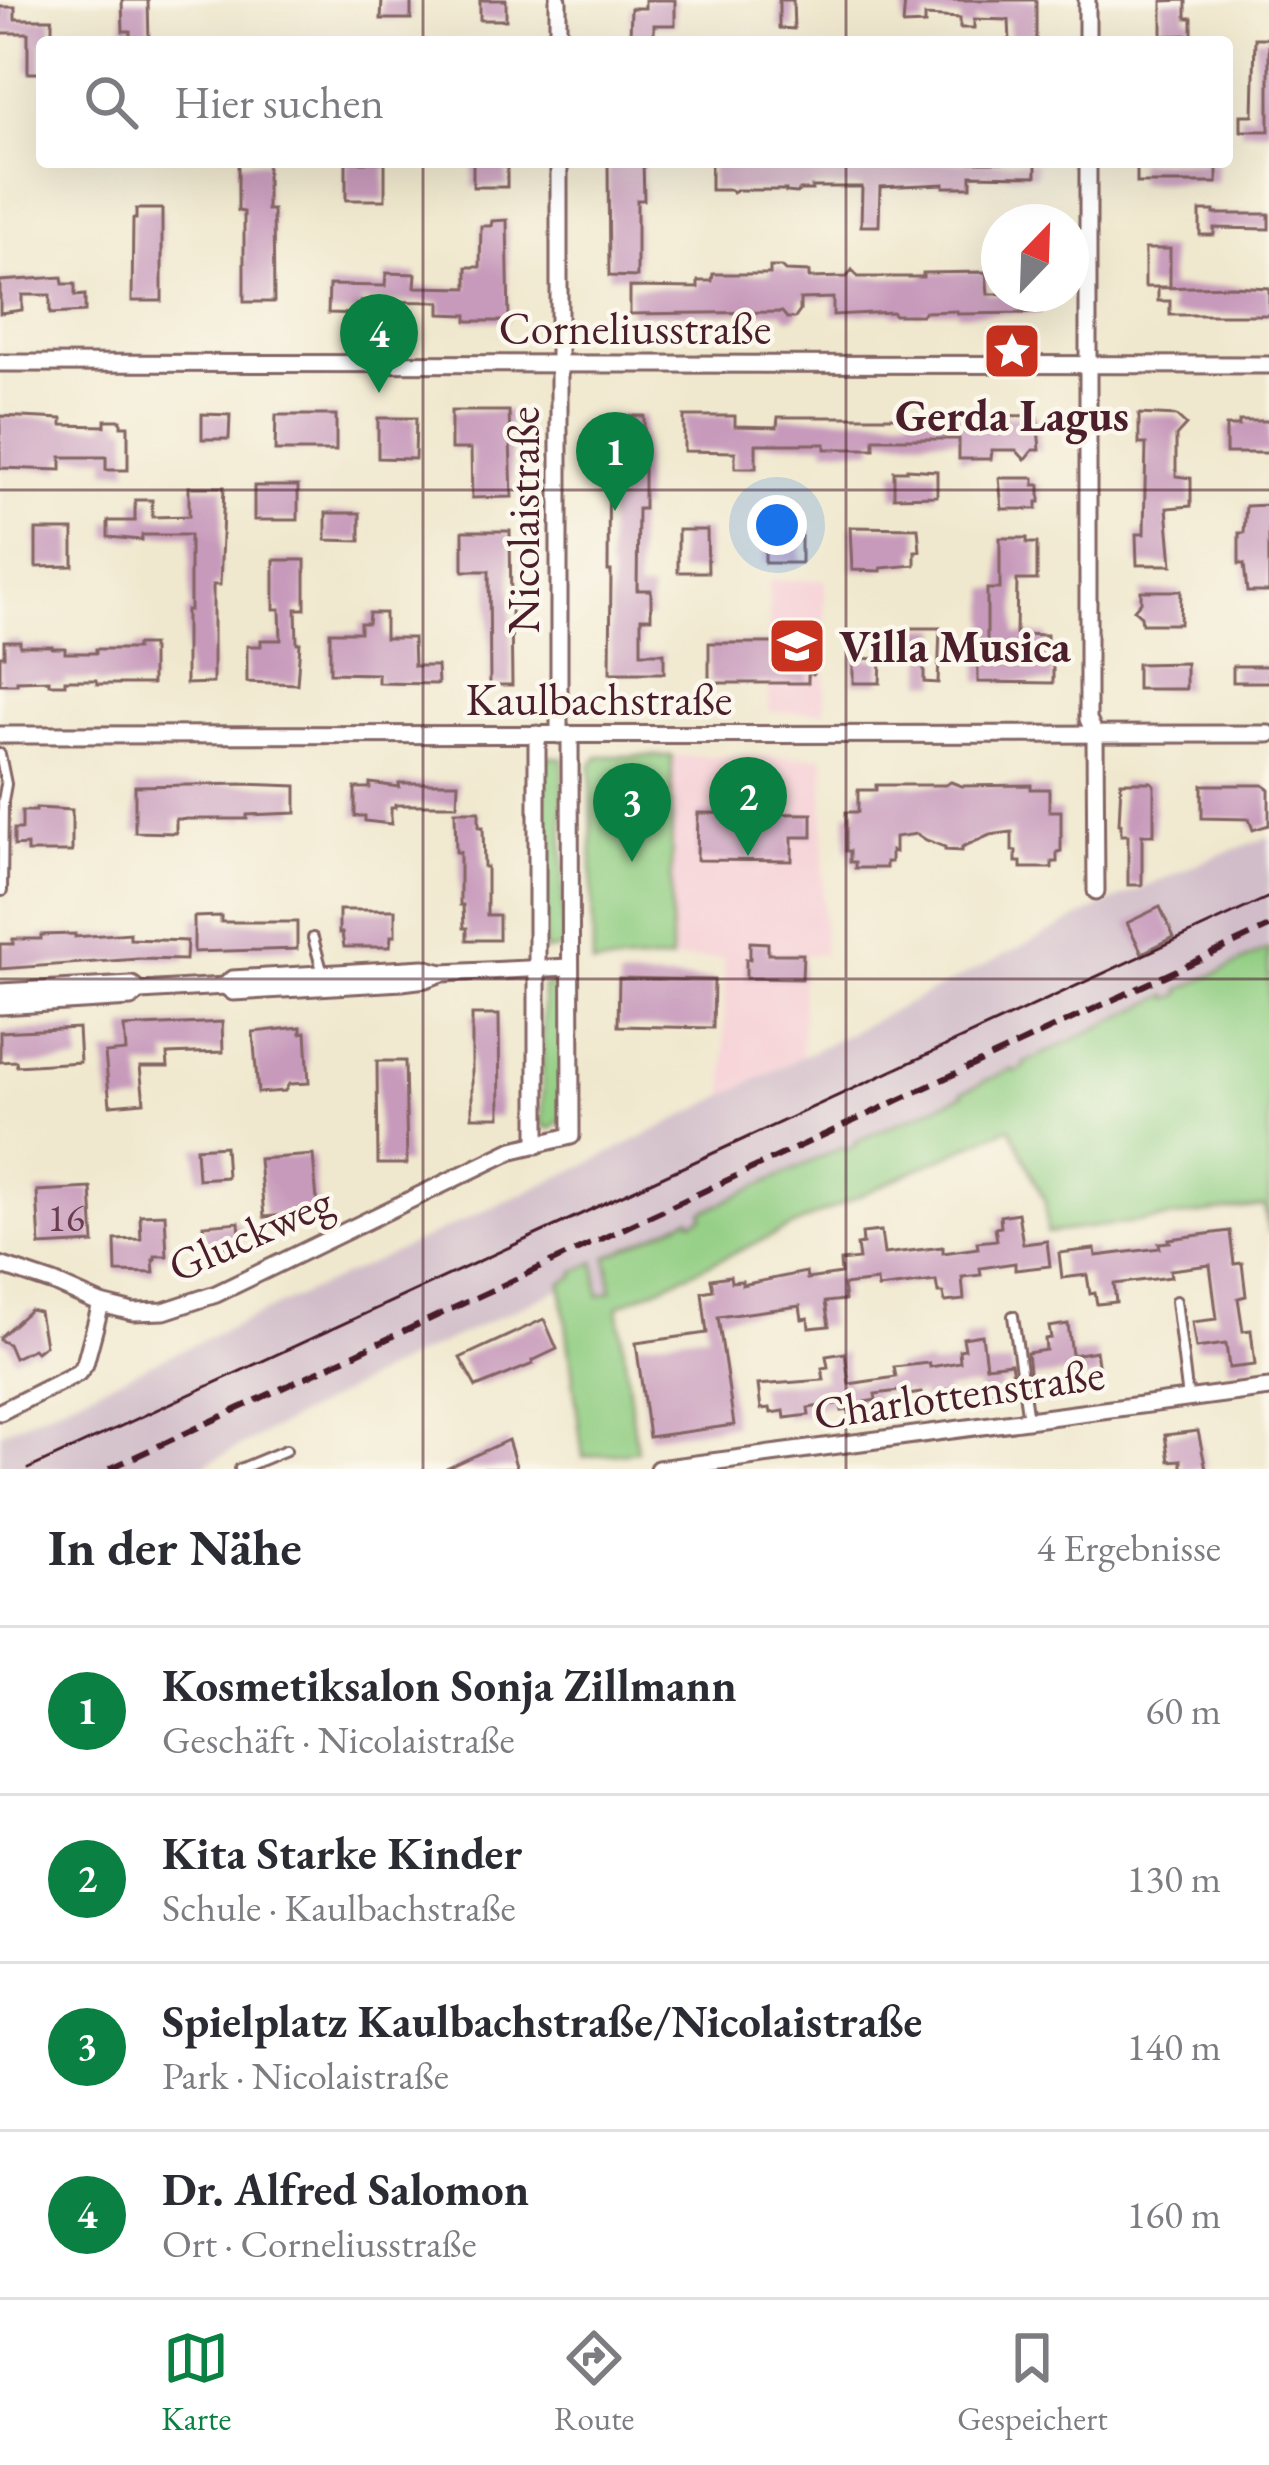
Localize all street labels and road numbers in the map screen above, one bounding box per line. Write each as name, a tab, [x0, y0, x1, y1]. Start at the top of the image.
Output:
street label: Corneliusstraße	[499, 299, 771, 357]
street label: Nicolaistraße	[494, 406, 552, 634]
street label: Kaulbachstraße	[466, 670, 732, 728]
street label: Gluckweg	[159, 1171, 341, 1295]
street label: Charlottenstraße	[810, 1344, 1108, 1442]

